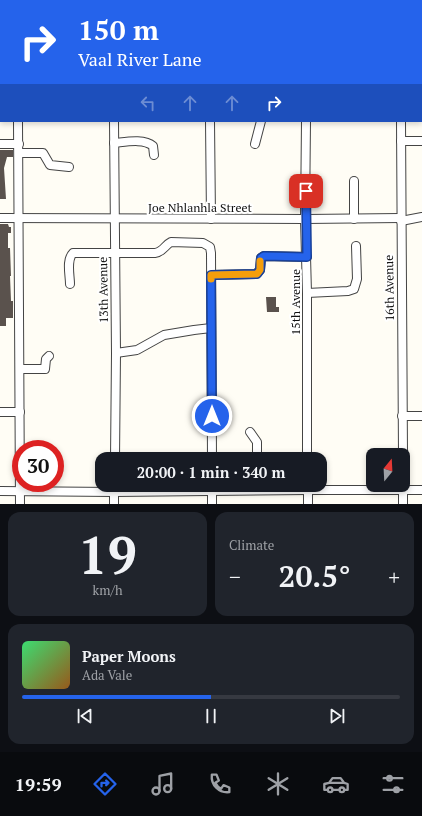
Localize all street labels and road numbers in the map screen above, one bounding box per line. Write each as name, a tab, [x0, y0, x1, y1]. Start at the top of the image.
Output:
street label: Joe Nhlanhla Street	[148, 200, 253, 215]
street label: 16th Avenue	[381, 255, 397, 321]
street label: 13th Avenue	[95, 257, 111, 323]
street label: 15th Avenue	[288, 269, 303, 335]

